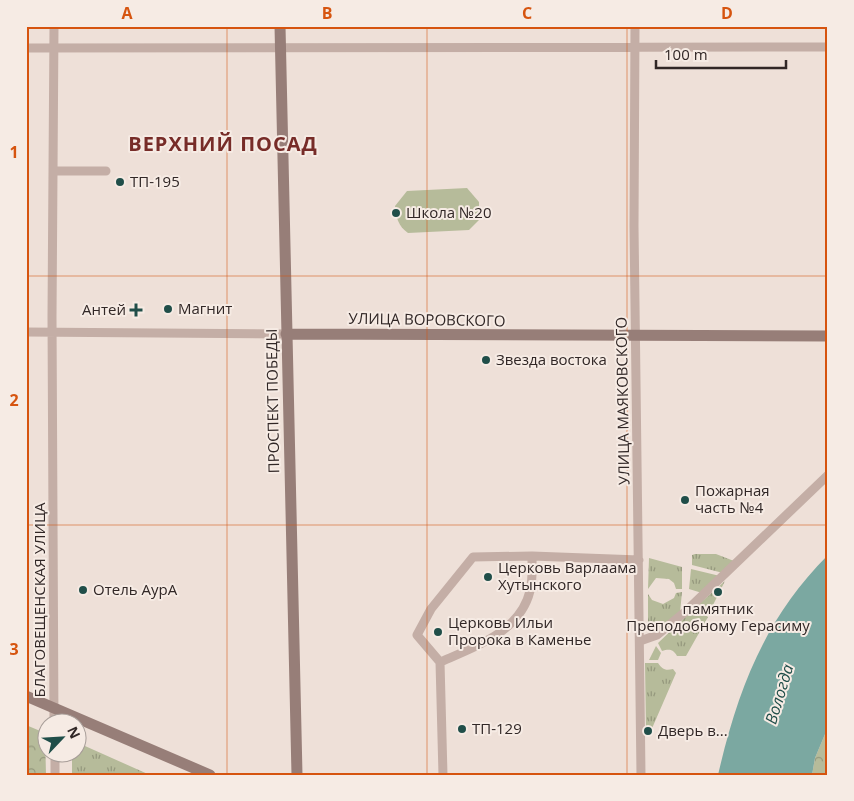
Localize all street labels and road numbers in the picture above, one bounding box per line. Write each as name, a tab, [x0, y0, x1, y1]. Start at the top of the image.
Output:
street label: УЛИЦА ВОРОВСКОГО	[348, 308, 506, 330]
street label: УЛИЦА МАЯКОВСКОГО	[611, 317, 633, 485]
street label: ПРОСПЕКТ ПОБЕДЫ	[261, 328, 283, 474]
street label: БЛАГОВЕЩЕНСКАЯ УЛИЦА	[29, 502, 49, 697]

